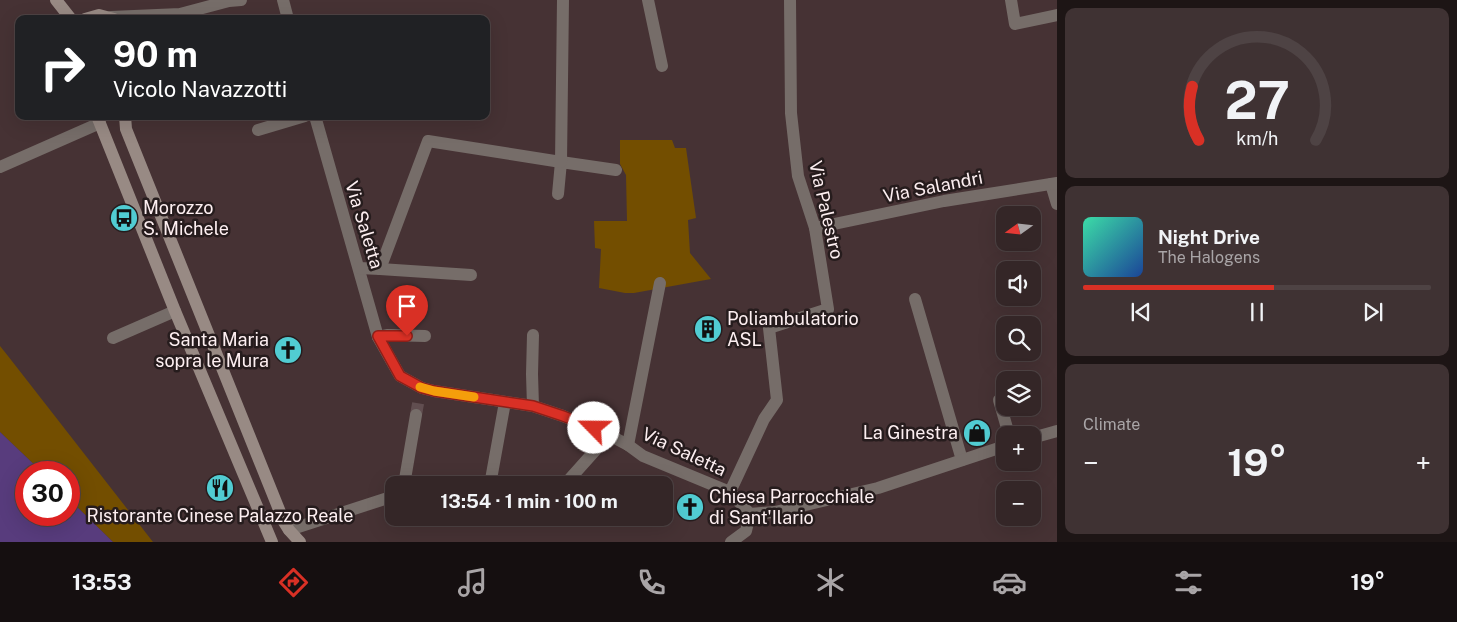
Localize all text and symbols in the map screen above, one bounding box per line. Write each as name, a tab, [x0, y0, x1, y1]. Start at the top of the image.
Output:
text: 90 m	[113, 34, 198, 75]
icon: right	[30, 35, 95, 100]
text: 27	[1224, 70, 1290, 131]
text: Vicolo Navazzotti	[113, 76, 287, 102]
text: km/h	[1236, 128, 1278, 149]
street label: Via Palestro	[805, 159, 848, 261]
street label: Via Salandri	[881, 167, 984, 206]
street label: Via Saletta	[341, 178, 388, 271]
place label: Morozzo S. Michele	[143, 197, 229, 239]
bus stop icon: Morozzo S. Michele	[109, 203, 139, 233]
north arrow	[996, 206, 1041, 251]
map controls	[996, 206, 1041, 526]
text: Night Drive	[1158, 226, 1260, 248]
text: The Halogens	[1158, 248, 1260, 267]
button: sound	[996, 261, 1041, 306]
pin	[386, 285, 428, 336]
icon: arrive	[393, 292, 421, 320]
icon: previous	[1127, 298, 1155, 326]
icon: pause	[1243, 298, 1271, 326]
icon: next	[1359, 298, 1387, 326]
place label: Poliambulatorio ASL	[727, 308, 859, 350]
building icon: Poliambulatorio ASL	[693, 314, 723, 344]
button: search	[996, 316, 1041, 361]
place label: Santa Maria sopra le Mura	[155, 329, 269, 371]
church icon: Santa Maria sopra le Mura	[273, 335, 303, 365]
button: layers	[996, 371, 1041, 416]
position arrow	[567, 401, 619, 453]
text: Climate	[1083, 415, 1140, 434]
shop icon: La Ginestra	[962, 418, 992, 448]
place label: La Ginestra	[863, 422, 958, 443]
street label: Via Saletta	[639, 423, 730, 480]
button: +	[996, 426, 1041, 471]
text: 19°	[1227, 440, 1287, 485]
text: −	[1083, 446, 1099, 479]
text: +	[1415, 446, 1431, 479]
speed limit sign: 30	[15, 461, 80, 526]
restaurant icon: Ristorante Cinese Palazzo Reale	[205, 473, 235, 503]
button: −	[996, 481, 1041, 526]
place label: Chiesa Parrocchiale di Sant'Ilario	[709, 486, 875, 528]
text: 13:54 · 1 min · 100 m	[440, 490, 618, 512]
church icon: Chiesa Parrocchiale di Sant'Ilario	[675, 492, 705, 522]
place label: Ristorante Cinese Palazzo Reale	[87, 505, 353, 526]
icon: directions	[276, 565, 311, 600]
icon: music	[455, 565, 490, 600]
icon: phone	[634, 565, 669, 600]
icon: climate	[813, 565, 848, 600]
icon: car	[992, 565, 1027, 600]
icon: filters	[1171, 565, 1206, 600]
text: 13:53	[72, 569, 132, 595]
text: 19°	[1351, 569, 1385, 595]

